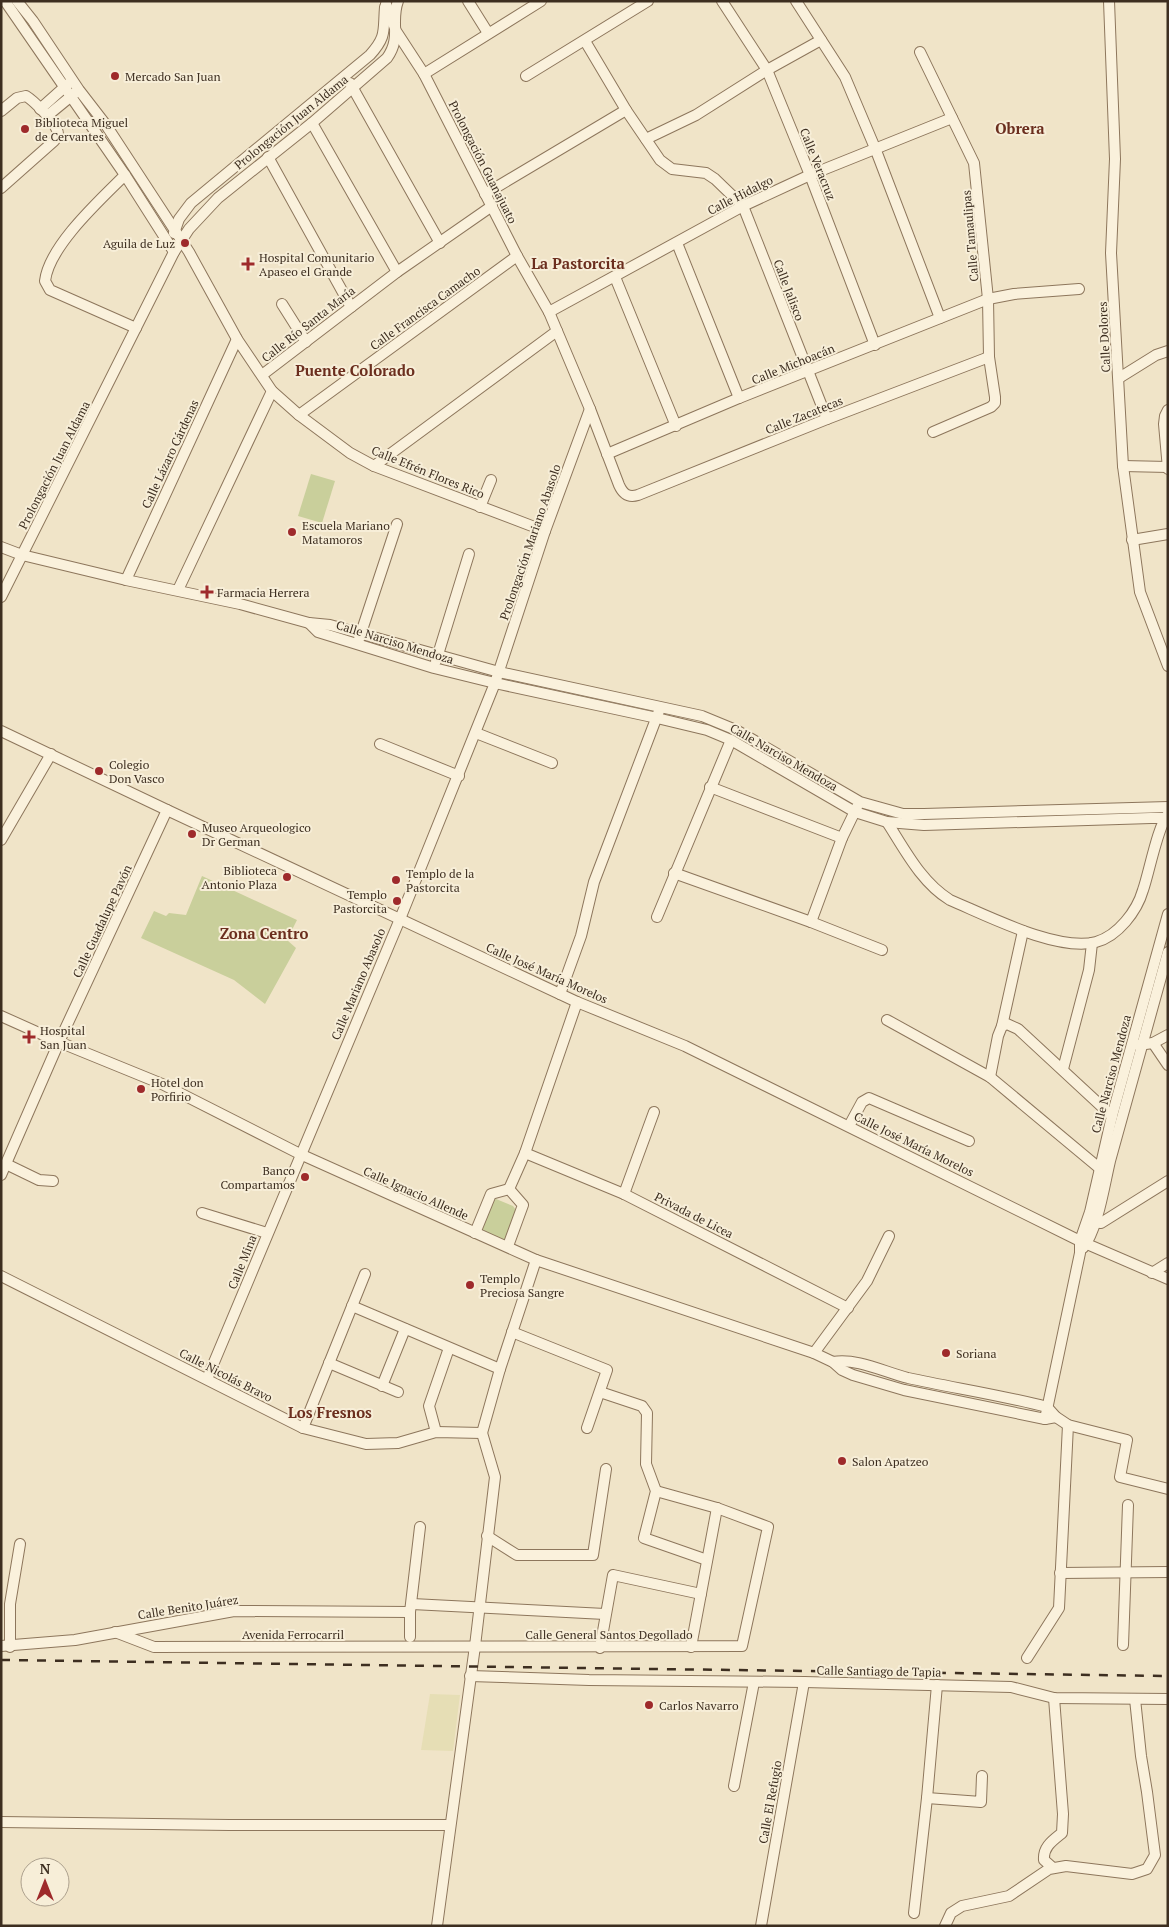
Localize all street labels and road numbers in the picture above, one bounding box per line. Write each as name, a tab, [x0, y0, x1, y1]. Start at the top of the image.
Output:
street label: Prolongación Juan Aldama	[231, 72, 351, 172]
street label: Prolongación Guanajuato	[445, 98, 521, 226]
street label: Calle Veracruz	[797, 126, 839, 202]
street label: Calle Hidalgo	[705, 172, 776, 218]
street label: Calle Tamaulipas	[959, 190, 981, 282]
street label: Calle Jalisco	[770, 257, 808, 323]
street label: Calle Francisca Camacho	[367, 263, 483, 353]
street label: Calle Río Santa María	[258, 283, 358, 365]
street label: Calle Dolores	[1095, 301, 1113, 373]
street label: Calle Michoacán	[749, 341, 837, 387]
street label: Calle Zacatecas	[763, 393, 845, 437]
street label: Calle Lázaro Cárdenas	[138, 397, 202, 511]
street label: Prolongación Juan Aldama	[15, 398, 93, 532]
street label: Calle Efrén Flores Rico	[369, 442, 487, 502]
street label: Prolongación Mariano Abasolo	[496, 462, 564, 622]
street label: Calle Narciso Mendoza	[334, 617, 456, 667]
street label: Calle Narciso Mendoza	[727, 720, 841, 794]
street label: Calle Guadalupe Pavón	[69, 862, 135, 980]
street label: Calle Mariano Abasolo	[328, 925, 388, 1042]
street label: Calle José María Morelos	[484, 939, 610, 1007]
street label: Calle Narciso Mendoza	[1088, 1013, 1134, 1135]
street label: Calle José María Morelos	[852, 1108, 976, 1180]
street label: Calle Ignacio Allende	[361, 1163, 471, 1223]
street label: Privada de Licea	[652, 1189, 736, 1241]
street label: Calle Mina	[224, 1233, 260, 1291]
street label: Calle Nicolás Bravo	[177, 1345, 275, 1405]
street label: Calle Benito Juárez	[137, 1592, 239, 1622]
street label: Avenida Ferrocarril	[242, 1627, 344, 1642]
street label: Calle General Santos Degollado	[525, 1627, 693, 1642]
street label: Calle Santiago de Tapia	[816, 1662, 942, 1680]
street label: Calle El Refugio	[755, 1759, 785, 1845]

